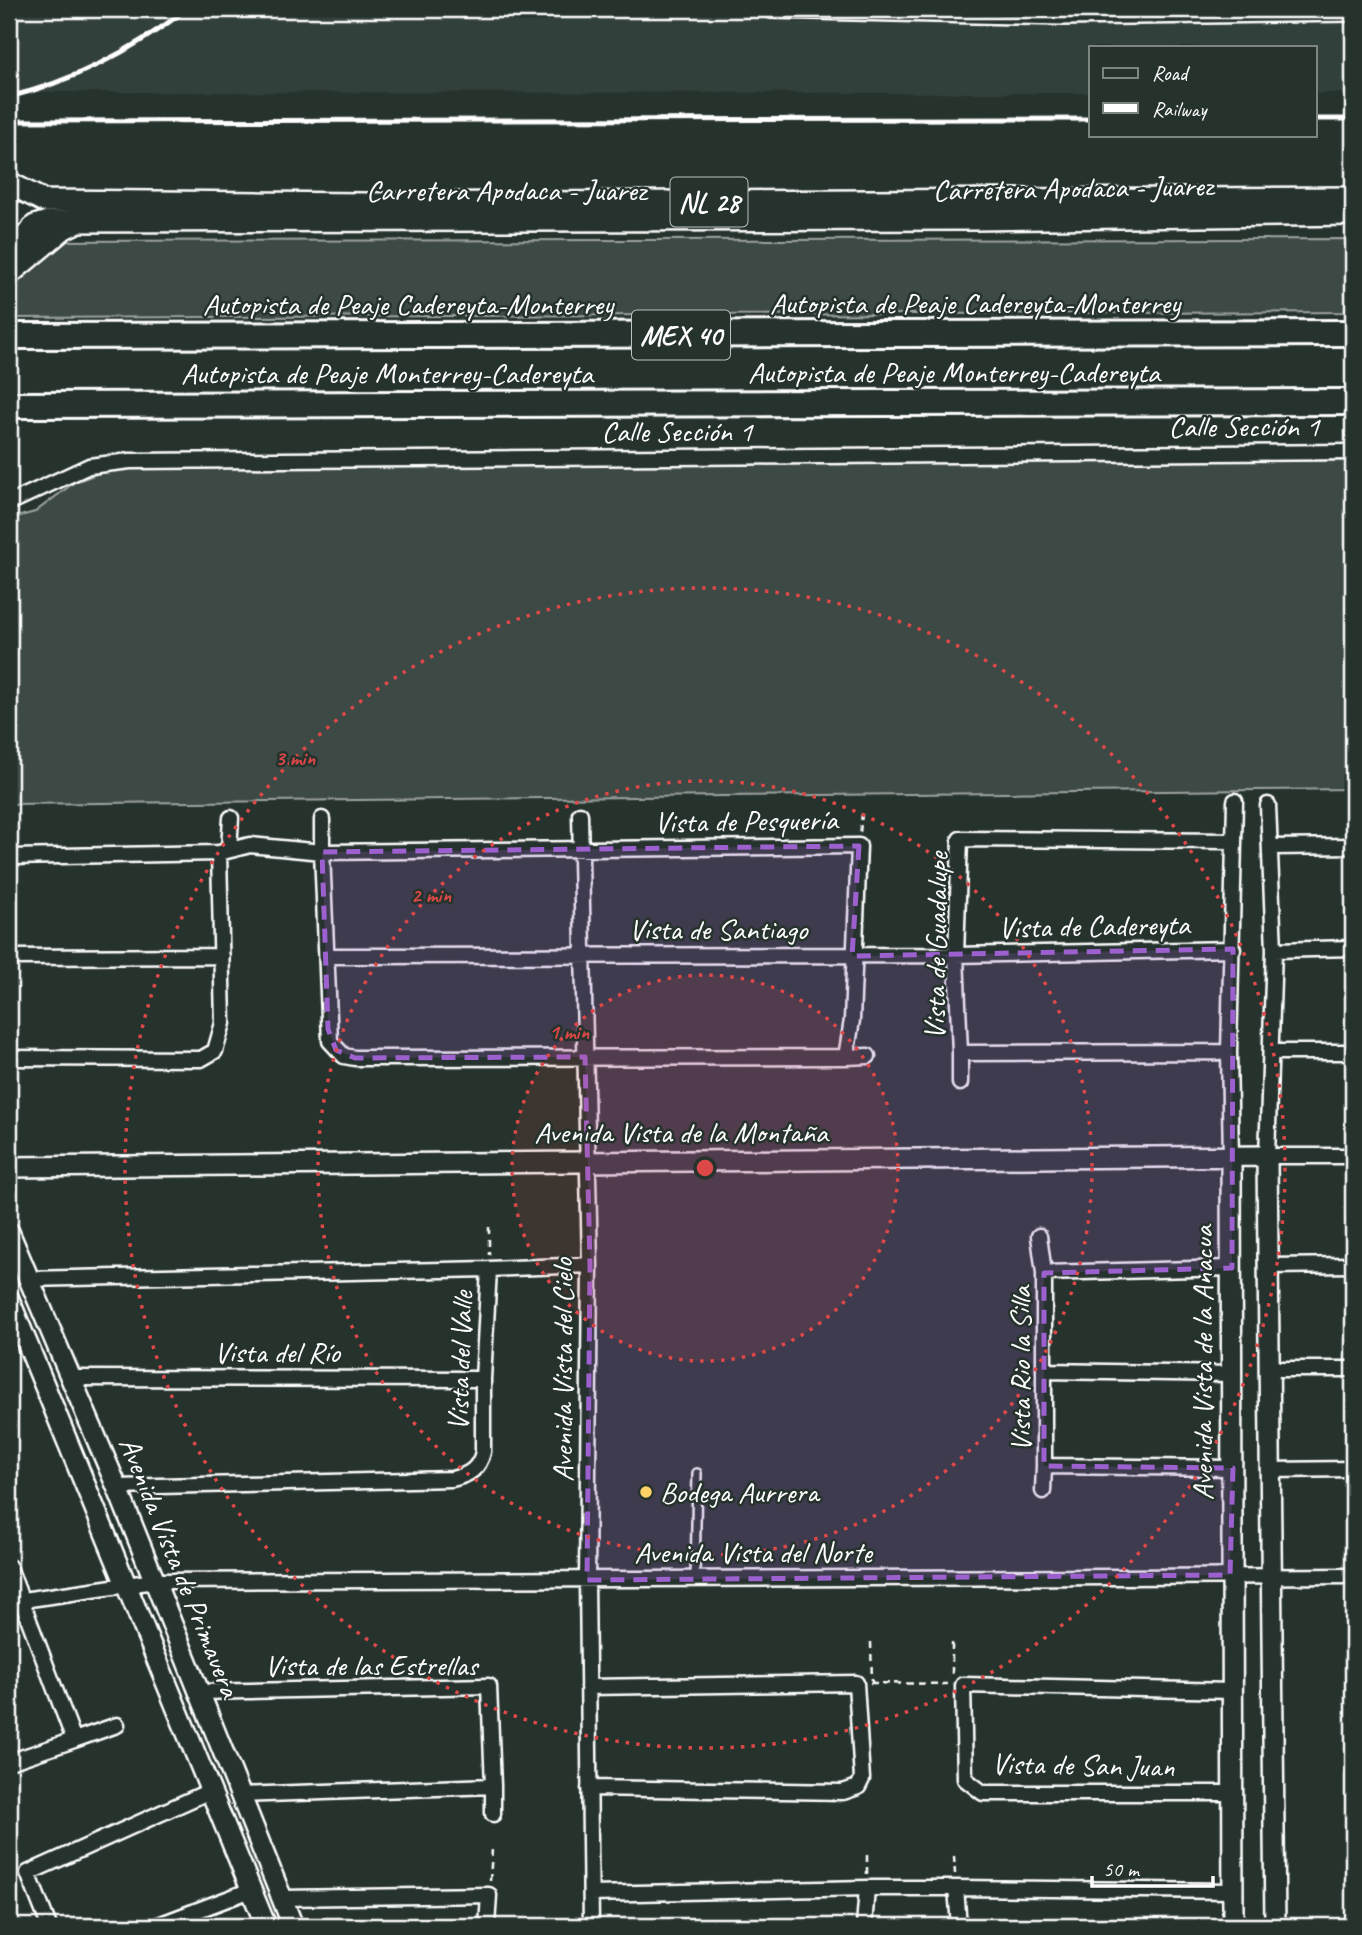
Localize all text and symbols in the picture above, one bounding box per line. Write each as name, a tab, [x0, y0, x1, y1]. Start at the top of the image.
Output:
legend	[1089, 46, 1316, 136]
text: Road	[1152, 60, 1191, 86]
text: Railway	[1152, 96, 1208, 122]
street label: Carretera Apodaca - Juarez	[933, 167, 1216, 209]
street label: Carretera Apodaca - Juarez	[366, 171, 649, 209]
road number: NL 28	[670, 178, 748, 227]
street label: Autopista de Peaje Cadereyta-Monterrey	[770, 284, 1182, 322]
street label: Autopista de Peaje Cadereyta-Monterrey	[203, 285, 615, 323]
road number: MEX 40	[632, 310, 730, 360]
street label: Autopista de Peaje Monterrey-Cadereyta	[748, 353, 1162, 391]
street label: Autopista de Peaje Monterrey-Cadereyta	[181, 354, 595, 392]
street label: Calle Sección 1	[1168, 407, 1321, 445]
street label: Calle Sección 1	[601, 412, 754, 450]
text: 3 min	[275, 745, 315, 771]
street label: Vista de Pesquería	[654, 800, 840, 842]
street label: Vista de Guadalupe	[915, 850, 957, 1040]
text: 2 min	[411, 882, 451, 908]
street label: Vista de Cadereyta	[998, 905, 1192, 947]
street label: Vista de Santiago	[629, 910, 809, 948]
text: 1 min	[549, 1019, 589, 1045]
street label: Avenida Vista de la Montaña	[534, 1113, 830, 1151]
centre of rings	[693, 1156, 717, 1180]
street label: Avenida Vista de la Anacua	[1183, 1224, 1221, 1501]
street label: Avenida Vista del Cielo	[543, 1257, 581, 1482]
street label: Vista Rio la Silla	[1001, 1284, 1039, 1452]
street label: Vista del Valle	[439, 1288, 482, 1432]
street label: Vista del Río	[214, 1333, 341, 1371]
street label: Avenida Vista de Primavera	[110, 1431, 250, 1705]
place label: Bodega Aurrera	[660, 1473, 821, 1511]
marker: Bodega Aurrera	[638, 1484, 654, 1500]
street label: Avenida Vista del Norte	[634, 1533, 874, 1571]
street label: Vista de las Estrellas	[264, 1646, 480, 1684]
street label: Vista de San Juan	[991, 1744, 1175, 1786]
scale bar	[1092, 1844, 1213, 1888]
text: 50 m	[1103, 1856, 1141, 1882]

